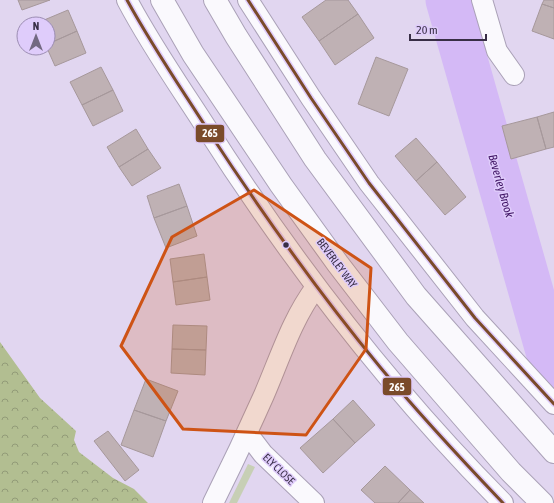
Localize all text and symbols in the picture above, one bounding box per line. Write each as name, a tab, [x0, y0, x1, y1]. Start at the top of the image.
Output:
north arrow	[16, 16, 56, 56]
scale bar	[410, 16, 486, 42]
text: N	[33, 20, 39, 32]
text: 20 m	[416, 23, 438, 37]
line badge: 265	[195, 124, 225, 143]
text: 265	[202, 127, 218, 139]
water label: Beverley Brook	[485, 153, 517, 220]
street label: BEVERLEY WAY	[315, 236, 359, 290]
unlabelled marker	[281, 240, 291, 250]
line badge: 265	[382, 377, 412, 396]
text: 265	[389, 381, 405, 393]
street label: ELY CLOSE	[261, 451, 298, 487]

